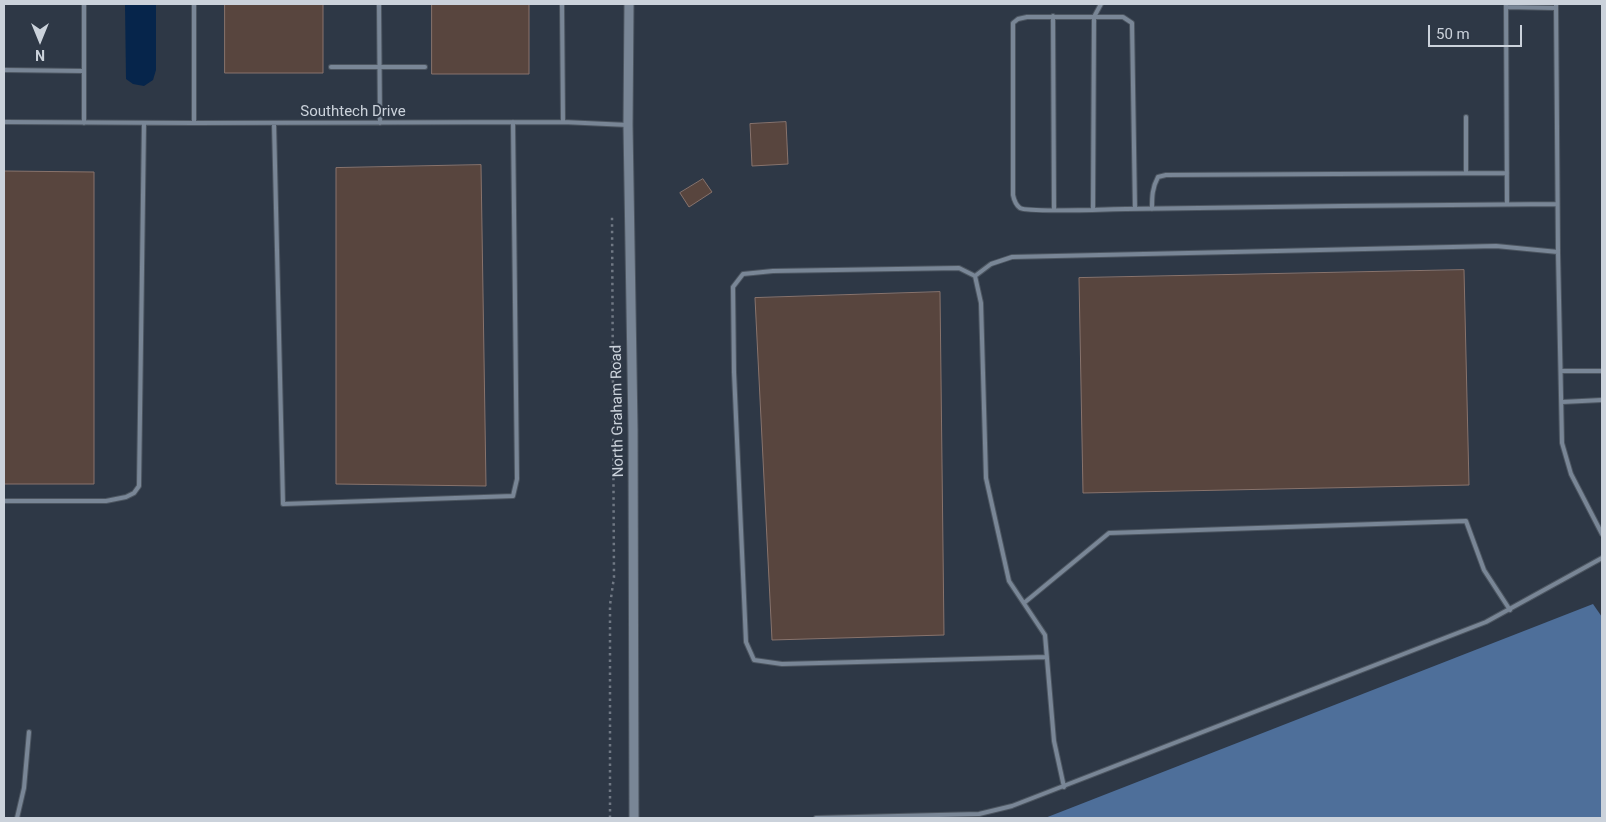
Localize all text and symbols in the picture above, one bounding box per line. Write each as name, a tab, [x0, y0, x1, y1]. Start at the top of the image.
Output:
north arrow	[15, 15, 65, 65]
scale bar	[1431, 15, 1525, 47]
text: 50 m	[1436, 25, 1470, 43]
text: N	[35, 47, 45, 63]
street label: Southtech Drive	[300, 103, 406, 121]
street label: North Graham Road	[608, 345, 628, 477]

